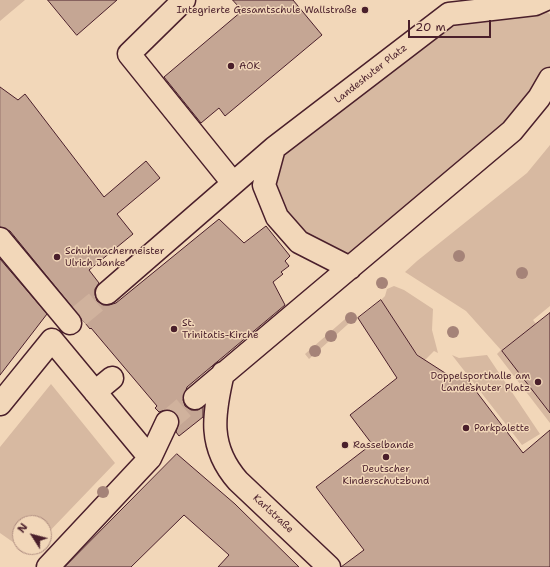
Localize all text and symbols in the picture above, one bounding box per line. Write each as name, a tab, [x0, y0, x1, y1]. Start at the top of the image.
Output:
place label: Integrierte Gesamtschule Wallstraße	[177, 4, 357, 16]
marker: Integrierte Gesamtschule Wallstraße	[360, 5, 370, 15]
scale bar	[410, 12, 493, 38]
text: 20 m	[415, 19, 446, 35]
street label: Landeshuter Platz	[332, 42, 410, 106]
place label: AOK	[239, 60, 260, 72]
marker: AOK	[226, 61, 236, 71]
place label: Schuhmachermeister Ulrich Janke	[65, 245, 165, 268]
marker: Schuhmachermeister Ulrich Janke	[52, 252, 62, 262]
place label: St. Trinitatis-Kirche	[182, 317, 259, 340]
marker: St. Trinitatis-Kirche	[169, 324, 179, 334]
place label: Doppelsporthalle am Landeshuter Platz	[430, 370, 530, 394]
marker: Doppelsporthalle am Landeshuter Platz	[533, 377, 543, 387]
place label: Parkpalette	[474, 422, 530, 434]
marker: Parkpalette	[461, 423, 471, 433]
place label: Rasselbande	[353, 439, 414, 451]
marker: Rasselbande	[340, 440, 350, 450]
marker: Deutscher Kinderschutzbund	[381, 452, 391, 462]
place label: Deutscher Kinderschutzbund	[343, 463, 429, 486]
street label: Karlstraße	[250, 492, 296, 536]
north arrow	[12, 515, 52, 555]
text: N	[14, 520, 31, 536]

